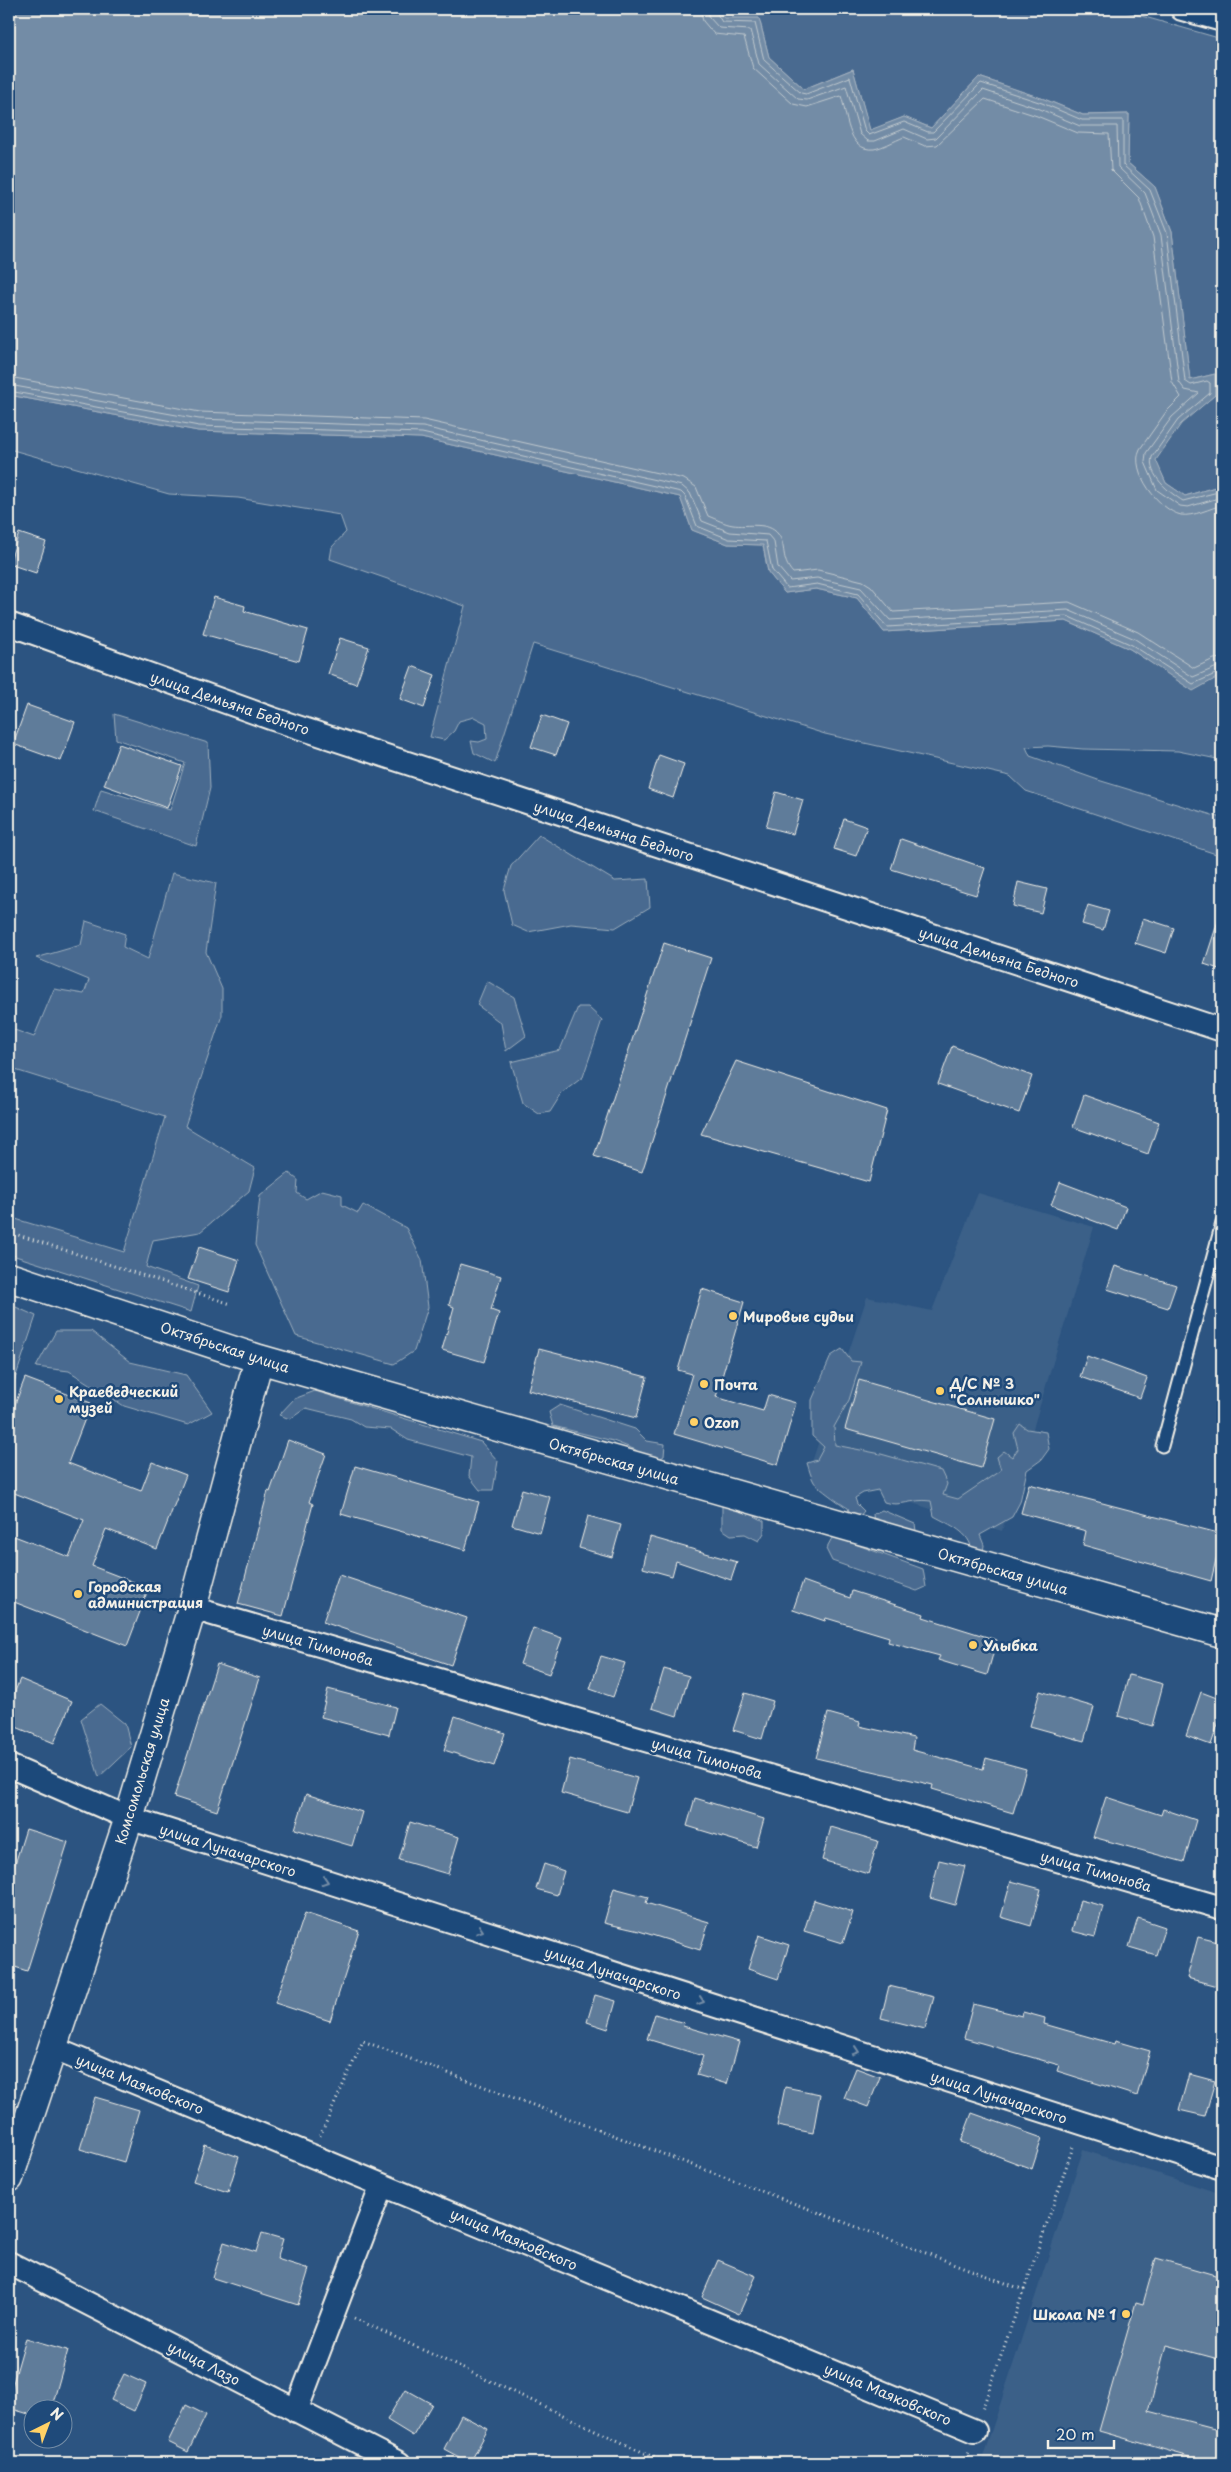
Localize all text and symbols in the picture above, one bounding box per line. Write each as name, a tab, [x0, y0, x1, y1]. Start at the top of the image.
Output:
street label: улица Демьяна Бедного	[148, 666, 313, 740]
street label: улица Демьяна Бедного	[531, 795, 697, 867]
street label: улица Демьяна Бедного	[916, 921, 1082, 993]
place label: Мировые судьи	[743, 1306, 854, 1327]
marker: Мировые судьи	[727, 1310, 739, 1322]
street label: Октябрьская улица	[158, 1316, 292, 1378]
place label: Д/С № 3 "Солнышко"	[949, 1373, 1040, 1410]
place label: Почта	[714, 1374, 758, 1395]
marker: Почта	[698, 1378, 710, 1390]
place label: Краеведческий музей	[69, 1381, 178, 1418]
marker: Д/С № 3 "Солнышко"	[934, 1385, 946, 1397]
marker: Краеведческий музей	[53, 1393, 65, 1405]
place label: Ozon	[704, 1412, 739, 1433]
marker: Ozon	[688, 1416, 700, 1428]
street label: Октябрьская улица	[546, 1432, 682, 1490]
street label: Октябрьская улица	[935, 1542, 1071, 1600]
place label: Городская администрация	[88, 1576, 203, 1613]
marker: Городская администрация	[72, 1588, 84, 1600]
street label: улица Тимонова	[260, 1619, 376, 1671]
place label: Улыбка	[982, 1635, 1039, 1656]
marker: Улыбка	[967, 1639, 979, 1651]
street label: Комсомольская улица	[110, 1695, 174, 1847]
street label: улица Тимонова	[649, 1732, 765, 1784]
street label: улица Луначарского	[157, 1818, 299, 1882]
street label: улица Тимонова	[1038, 1845, 1154, 1897]
one-way arrow	[320, 1875, 329, 1885]
one-way arrow	[475, 1925, 483, 1935]
street label: улица Луначарского	[542, 1941, 684, 2005]
one-way arrow	[696, 1996, 705, 2006]
one-way arrow	[851, 2045, 860, 2055]
street label: улица Маяковского	[73, 2049, 207, 2119]
street label: улица Луначарского	[928, 2065, 1070, 2129]
street label: улица Маяковского	[447, 2203, 581, 2275]
place label: Школа № 1	[1033, 2304, 1116, 2325]
marker: Школа № 1	[1120, 2308, 1132, 2320]
street label: улица Лазо	[164, 2336, 244, 2390]
street label: улица Маяковского	[821, 2358, 955, 2430]
north arrow	[22, 2400, 72, 2450]
text: N	[46, 2402, 68, 2425]
scale bar	[1048, 2417, 1115, 2449]
text: 20 m	[1056, 2422, 1095, 2445]

